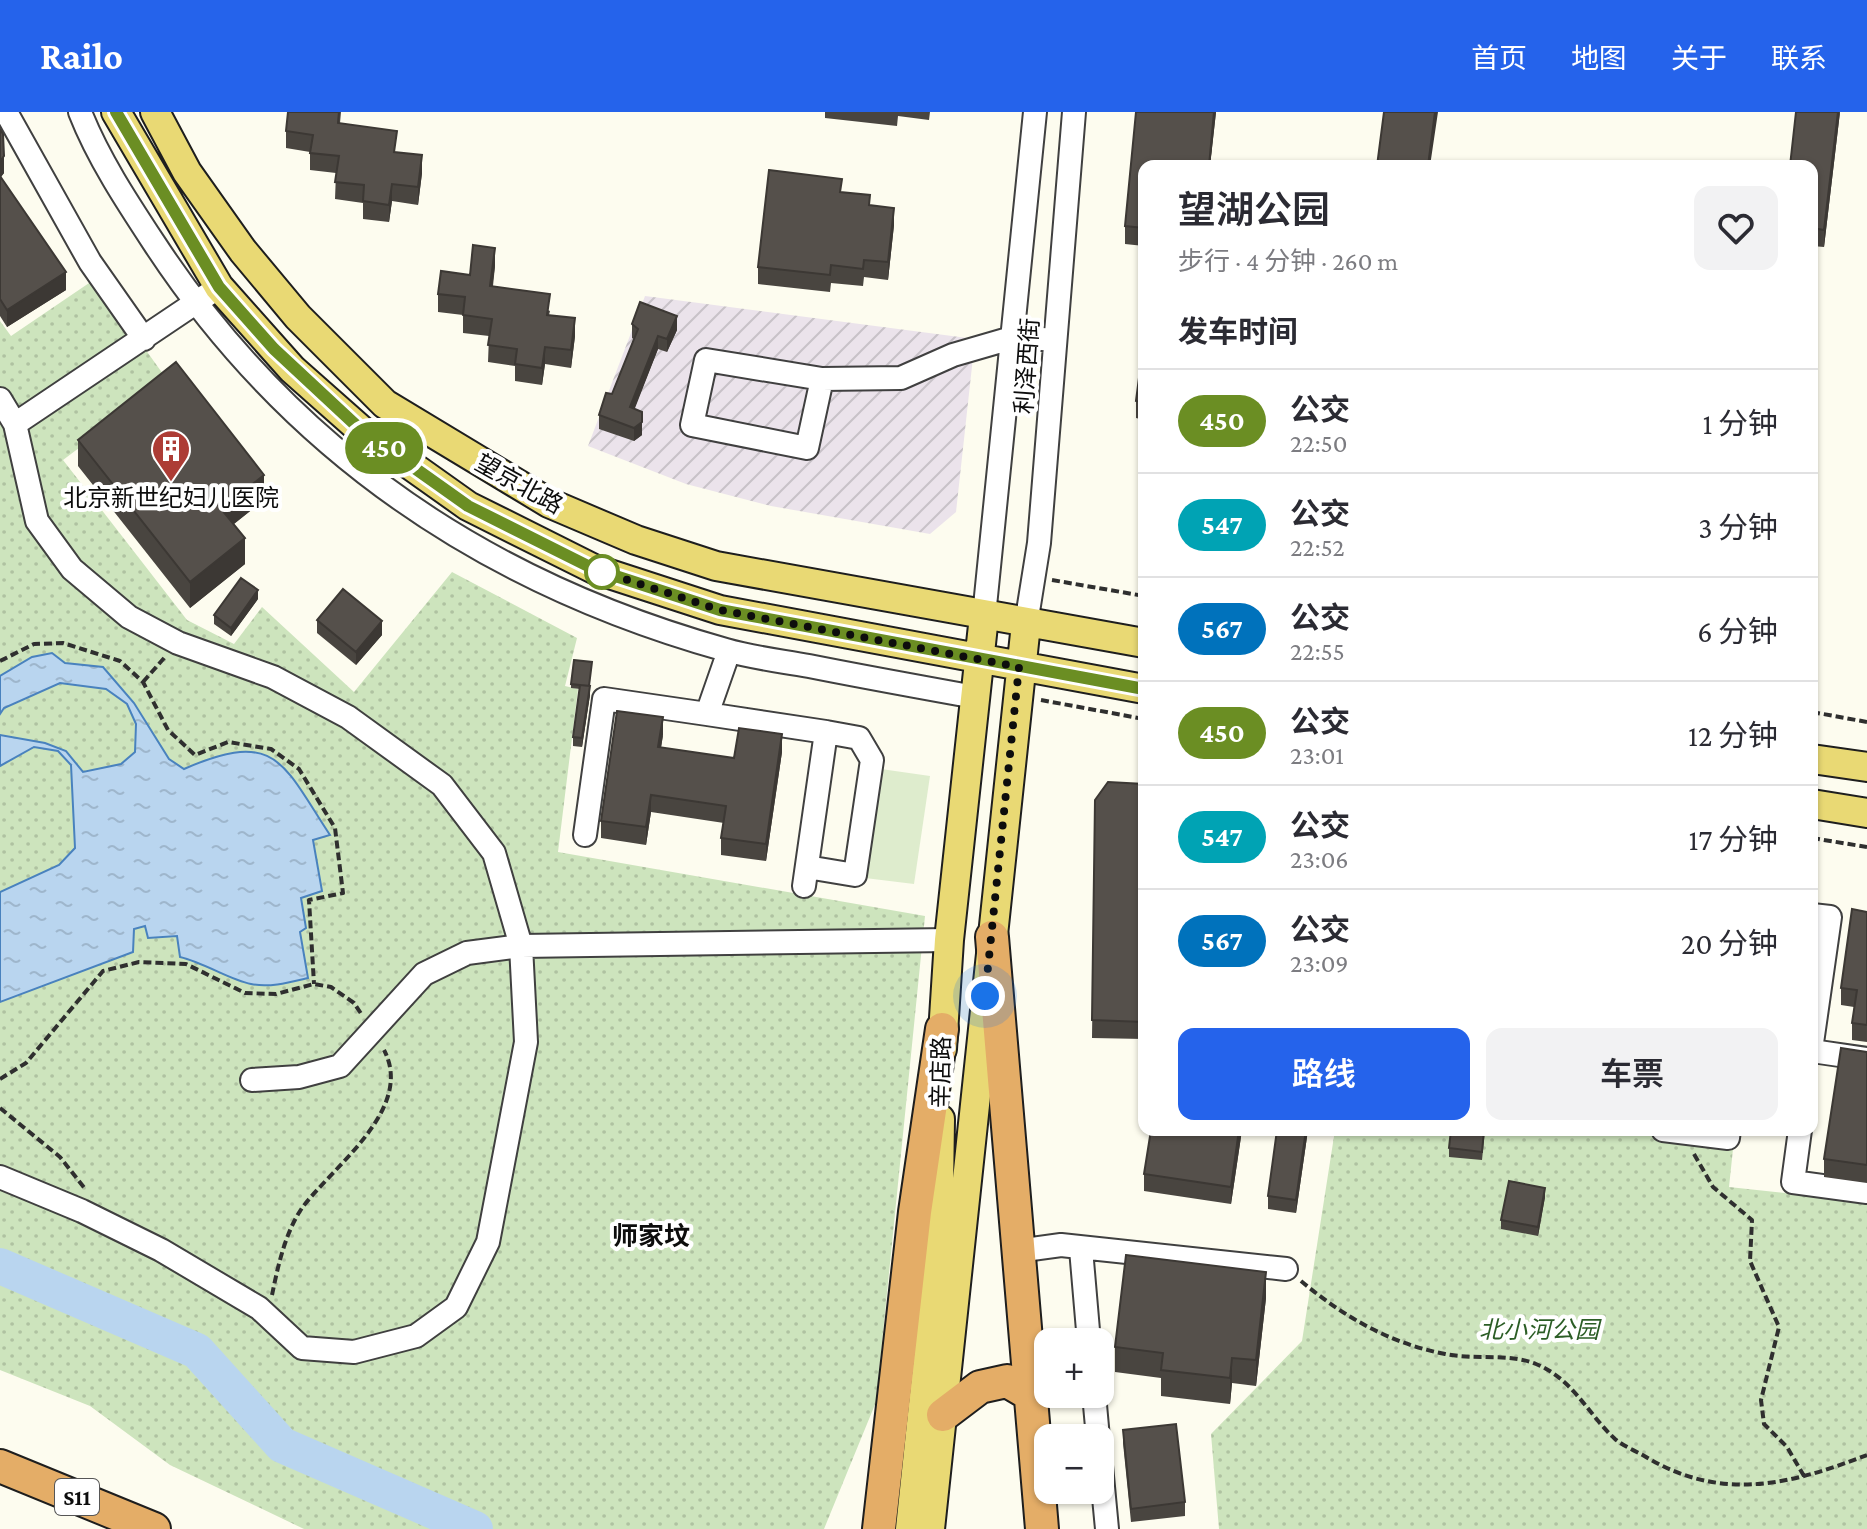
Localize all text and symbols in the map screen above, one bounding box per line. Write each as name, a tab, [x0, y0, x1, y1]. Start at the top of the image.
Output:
text: Railo	[40, 35, 123, 77]
text: 首页	[1471, 43, 1527, 74]
text: 地图	[1571, 43, 1627, 74]
text: 关于	[1671, 43, 1727, 74]
text: 联系	[1771, 43, 1827, 74]
button: heart	[1694, 186, 1778, 270]
text: 望湖公园	[1178, 189, 1330, 231]
text: 步行 · 4 分钟 · 260 m	[1178, 247, 1398, 276]
text: 发车时间	[1178, 315, 1298, 348]
street label: 利泽西街	[1010, 317, 1043, 415]
text: 公交	[1290, 393, 1350, 426]
text: 450	[1199, 405, 1245, 436]
text: 1 分钟	[1702, 407, 1778, 440]
line badge: 450	[338, 422, 430, 474]
building icon: 北京新世纪妇儿医院	[150, 428, 192, 483]
text: 22:50	[1290, 429, 1348, 458]
text: 450	[361, 432, 407, 463]
street label: 望京北路	[471, 448, 568, 519]
place label: 北京新世纪妇儿医院	[63, 484, 279, 511]
text: 公交	[1290, 497, 1350, 530]
text: 547	[1201, 509, 1243, 540]
text: 3 分钟	[1698, 511, 1778, 544]
text: 22:52	[1290, 533, 1345, 562]
unlabelled marker	[585, 555, 619, 589]
text: 公交	[1290, 601, 1350, 634]
text: 567	[1201, 613, 1243, 644]
text: 6 分钟	[1697, 615, 1778, 648]
text: 22:55	[1290, 637, 1345, 666]
text: 公交	[1290, 705, 1350, 738]
text: 450	[1199, 717, 1245, 748]
text: 12 分钟	[1688, 719, 1778, 752]
text: 23:01	[1290, 741, 1344, 770]
text: 公交	[1290, 809, 1350, 842]
text: 547	[1201, 821, 1243, 852]
text: 17 分钟	[1689, 823, 1778, 856]
text: 23:06	[1290, 845, 1349, 874]
text: 公交	[1290, 913, 1350, 946]
text: 567	[1201, 925, 1243, 956]
text: 20 分钟	[1681, 927, 1778, 960]
text: 23:09	[1290, 949, 1349, 978]
your location	[965, 976, 1005, 1016]
button: 路线	[1178, 1028, 1470, 1120]
button: 车票	[1486, 1028, 1778, 1120]
street label: 辛店路	[926, 1036, 955, 1108]
district label: 师家坟	[612, 1222, 690, 1251]
park label: 北小河公园	[1479, 1316, 1602, 1343]
map controls	[1034, 1328, 1114, 1504]
button: +	[1034, 1328, 1114, 1408]
button: −	[1034, 1424, 1114, 1504]
road number: S11	[55, 1479, 99, 1515]

